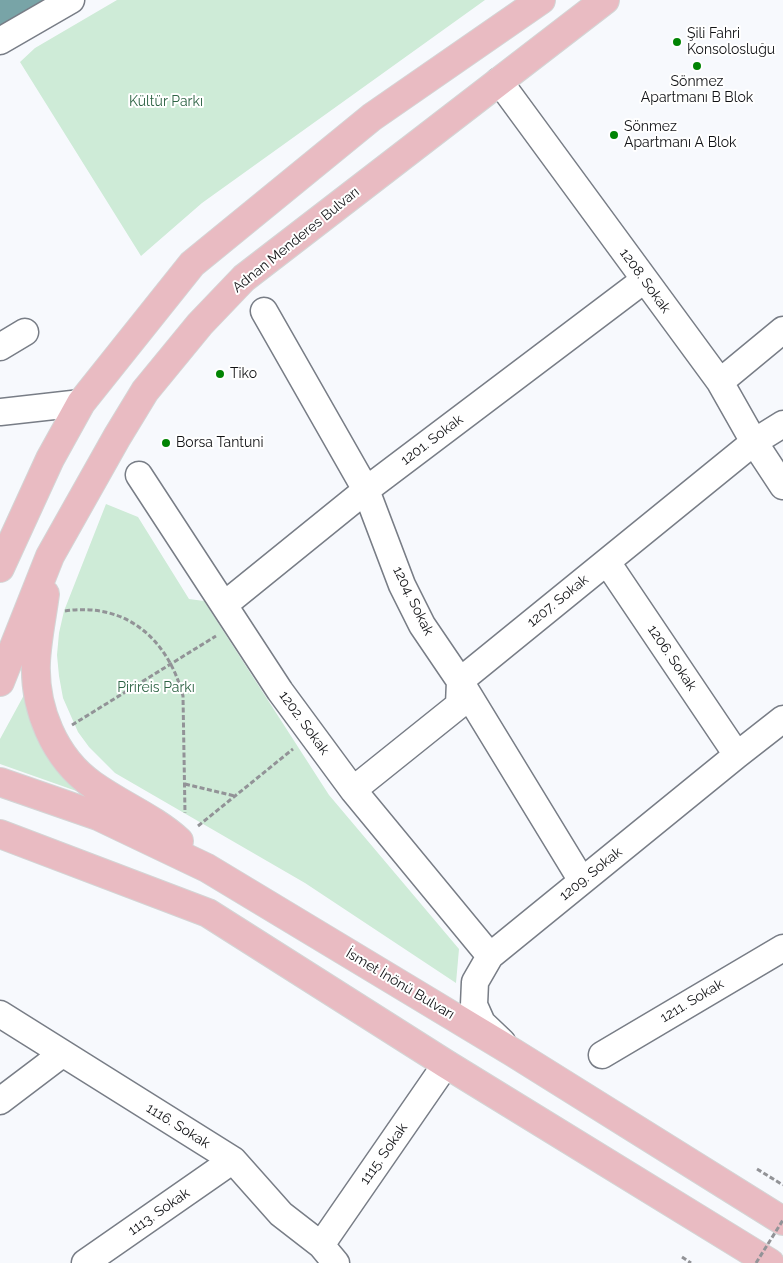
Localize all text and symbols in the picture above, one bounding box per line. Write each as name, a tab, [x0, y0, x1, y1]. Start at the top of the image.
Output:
place label: Şili Fahri Konsolosluğu	[687, 26, 775, 58]
marker: Şili Fahri Konsolosluğu	[671, 36, 683, 48]
marker: Sönmez Apartmanı B Blok	[691, 60, 703, 72]
place label: Sönmez Apartmanı B Blok	[641, 74, 753, 106]
park label: Kültür Parkı	[129, 94, 203, 110]
place label: Sönmez Apartmanı A Blok	[624, 119, 737, 152]
marker: Sönmez Apartmanı A Blok	[608, 129, 620, 141]
street label: Adnan Menderes Bulvarı	[229, 184, 363, 296]
street label: 1208. Sokak	[616, 245, 674, 317]
place label: Тiko	[230, 366, 257, 382]
marker: Тiko	[214, 368, 226, 380]
street label: 1201. Sokak	[398, 411, 466, 469]
place label: Borsa Tantuni	[176, 435, 264, 451]
marker: Borsa Tantuni	[160, 437, 172, 449]
street label: 1204. Sokak	[389, 564, 437, 638]
street label: 1207. Sokak	[524, 571, 592, 631]
street label: 1206. Sokak	[644, 622, 700, 694]
park label: Pirireis Parkı	[117, 680, 195, 696]
street label: 1202. Sokak	[275, 688, 333, 758]
street label: 1209. Sokak	[556, 844, 626, 904]
street label: İsmet İnönü Bulvarı	[343, 945, 457, 1023]
street label: 1211. Sokak	[657, 976, 727, 1026]
street label: 1116. Sokak	[143, 1100, 213, 1152]
street label: 1115. Sokak	[357, 1120, 411, 1188]
street label: 1113. Sokak	[125, 1185, 193, 1239]

